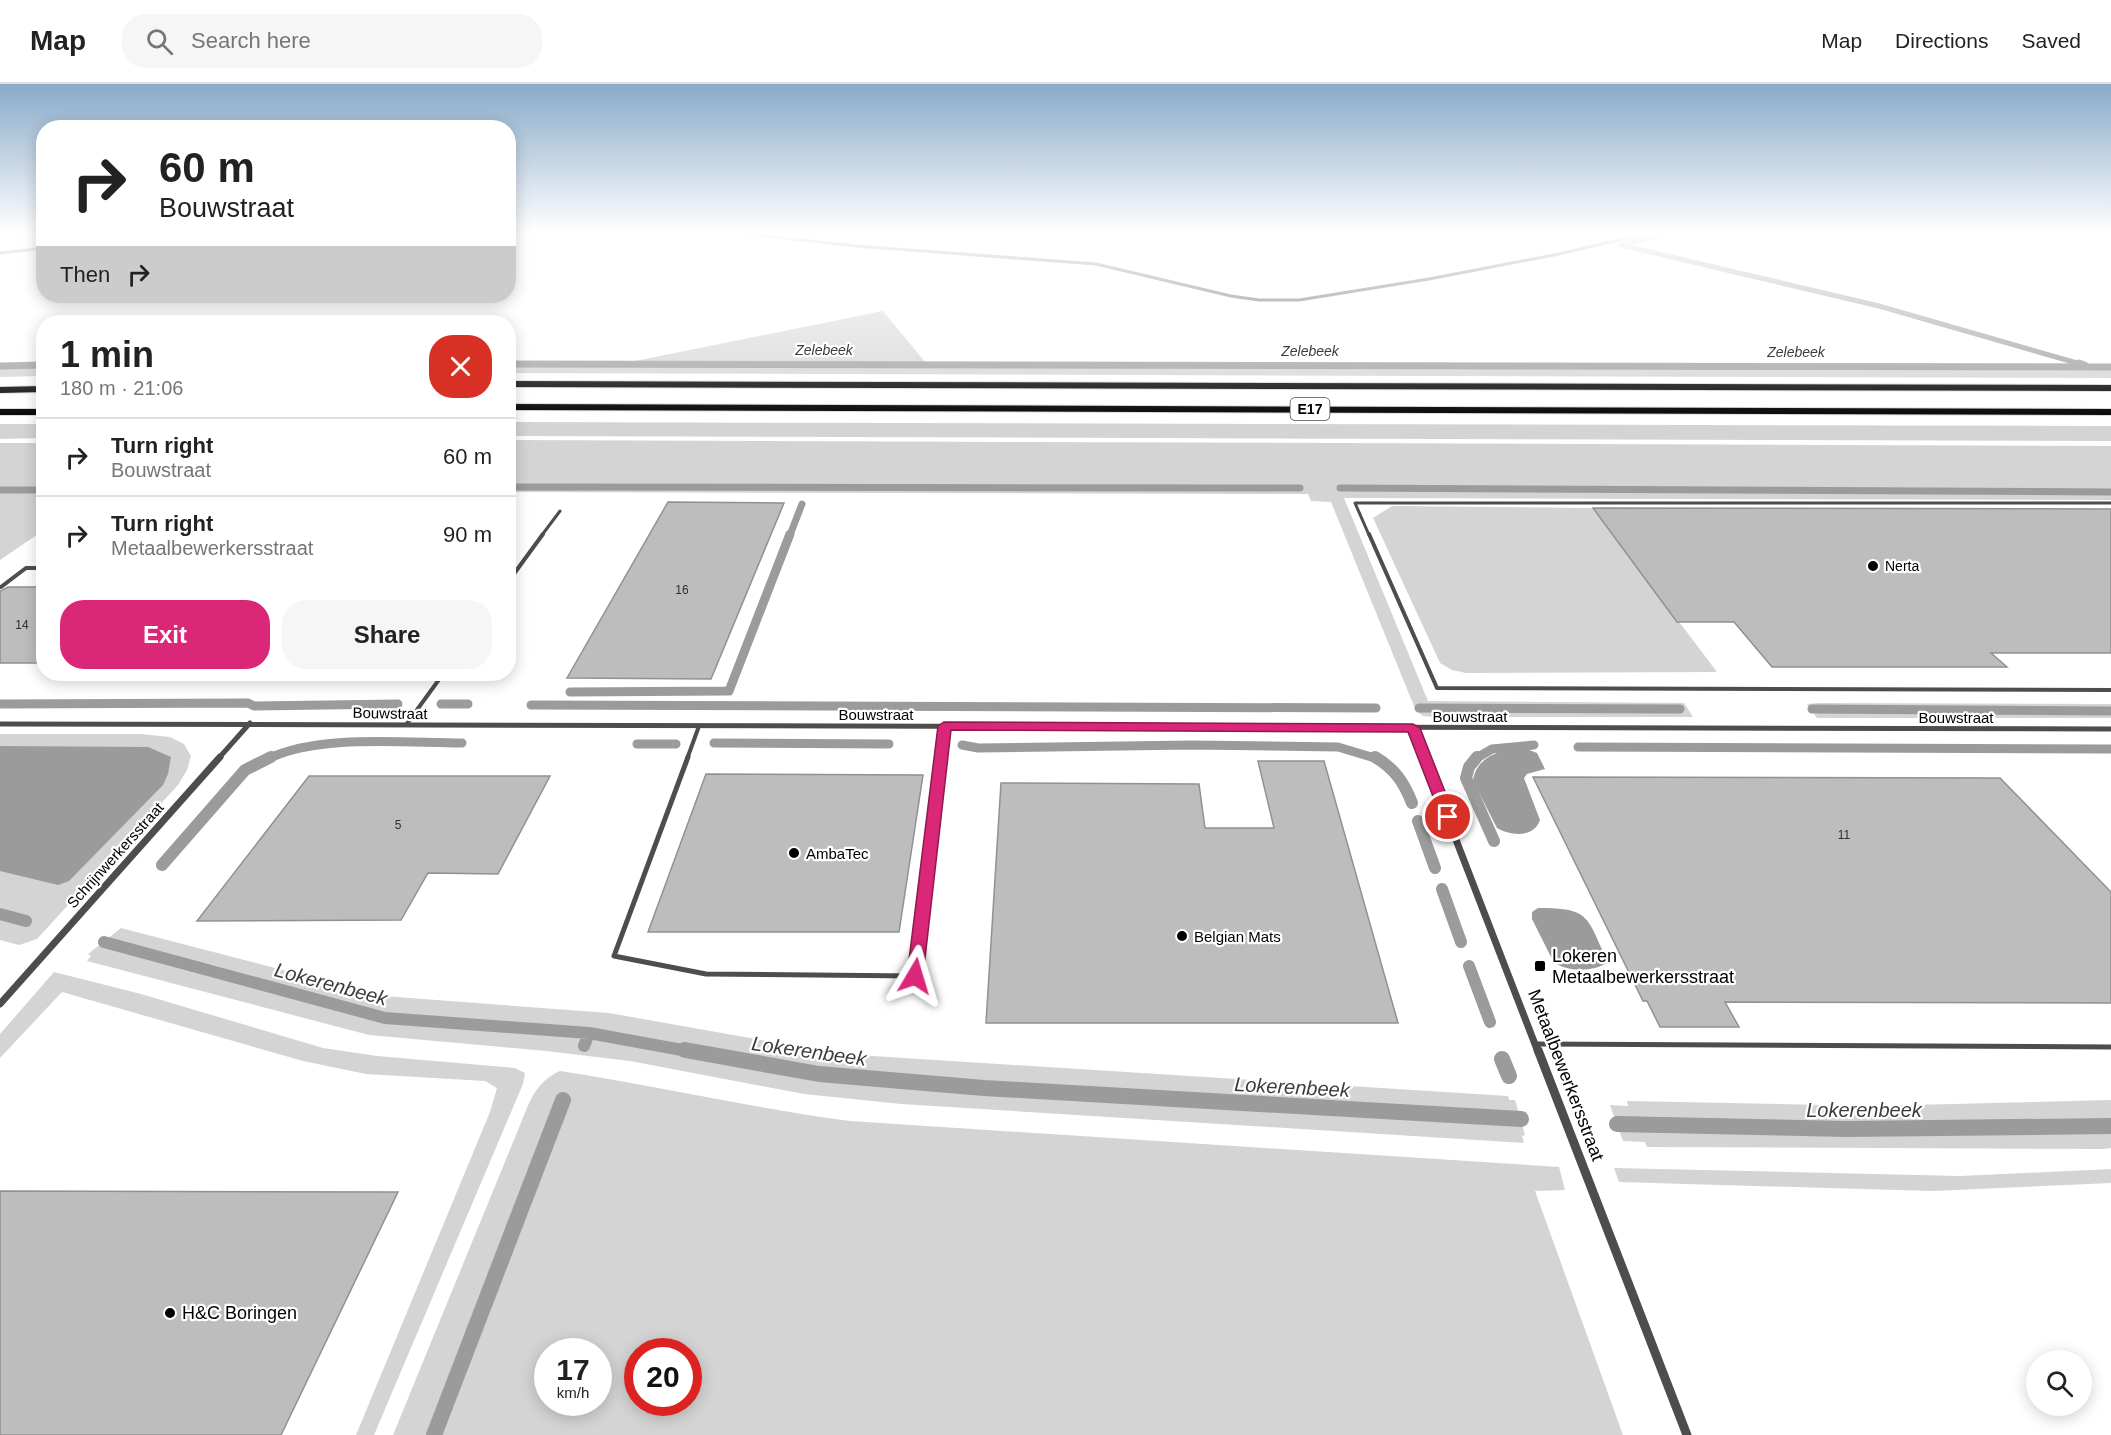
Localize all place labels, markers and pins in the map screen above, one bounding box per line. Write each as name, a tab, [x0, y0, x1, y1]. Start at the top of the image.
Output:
place label: Nerta	[1885, 558, 1919, 574]
marker: Nerta	[1866, 559, 1880, 573]
pin	[1422, 791, 1473, 842]
place label: AmbaTec	[806, 845, 869, 862]
marker: AmbaTec	[787, 846, 801, 860]
place label: Belgian Mats	[1194, 928, 1281, 945]
marker: Belgian Mats	[1175, 929, 1189, 943]
place label: Lokeren Metaalbewerkersstraat	[1552, 946, 1734, 987]
marker: Lokeren Metaalbewerkersstraat	[1533, 959, 1547, 973]
place label: H&C Boringen	[182, 1303, 297, 1323]
marker: H&C Boringen	[163, 1306, 177, 1320]

